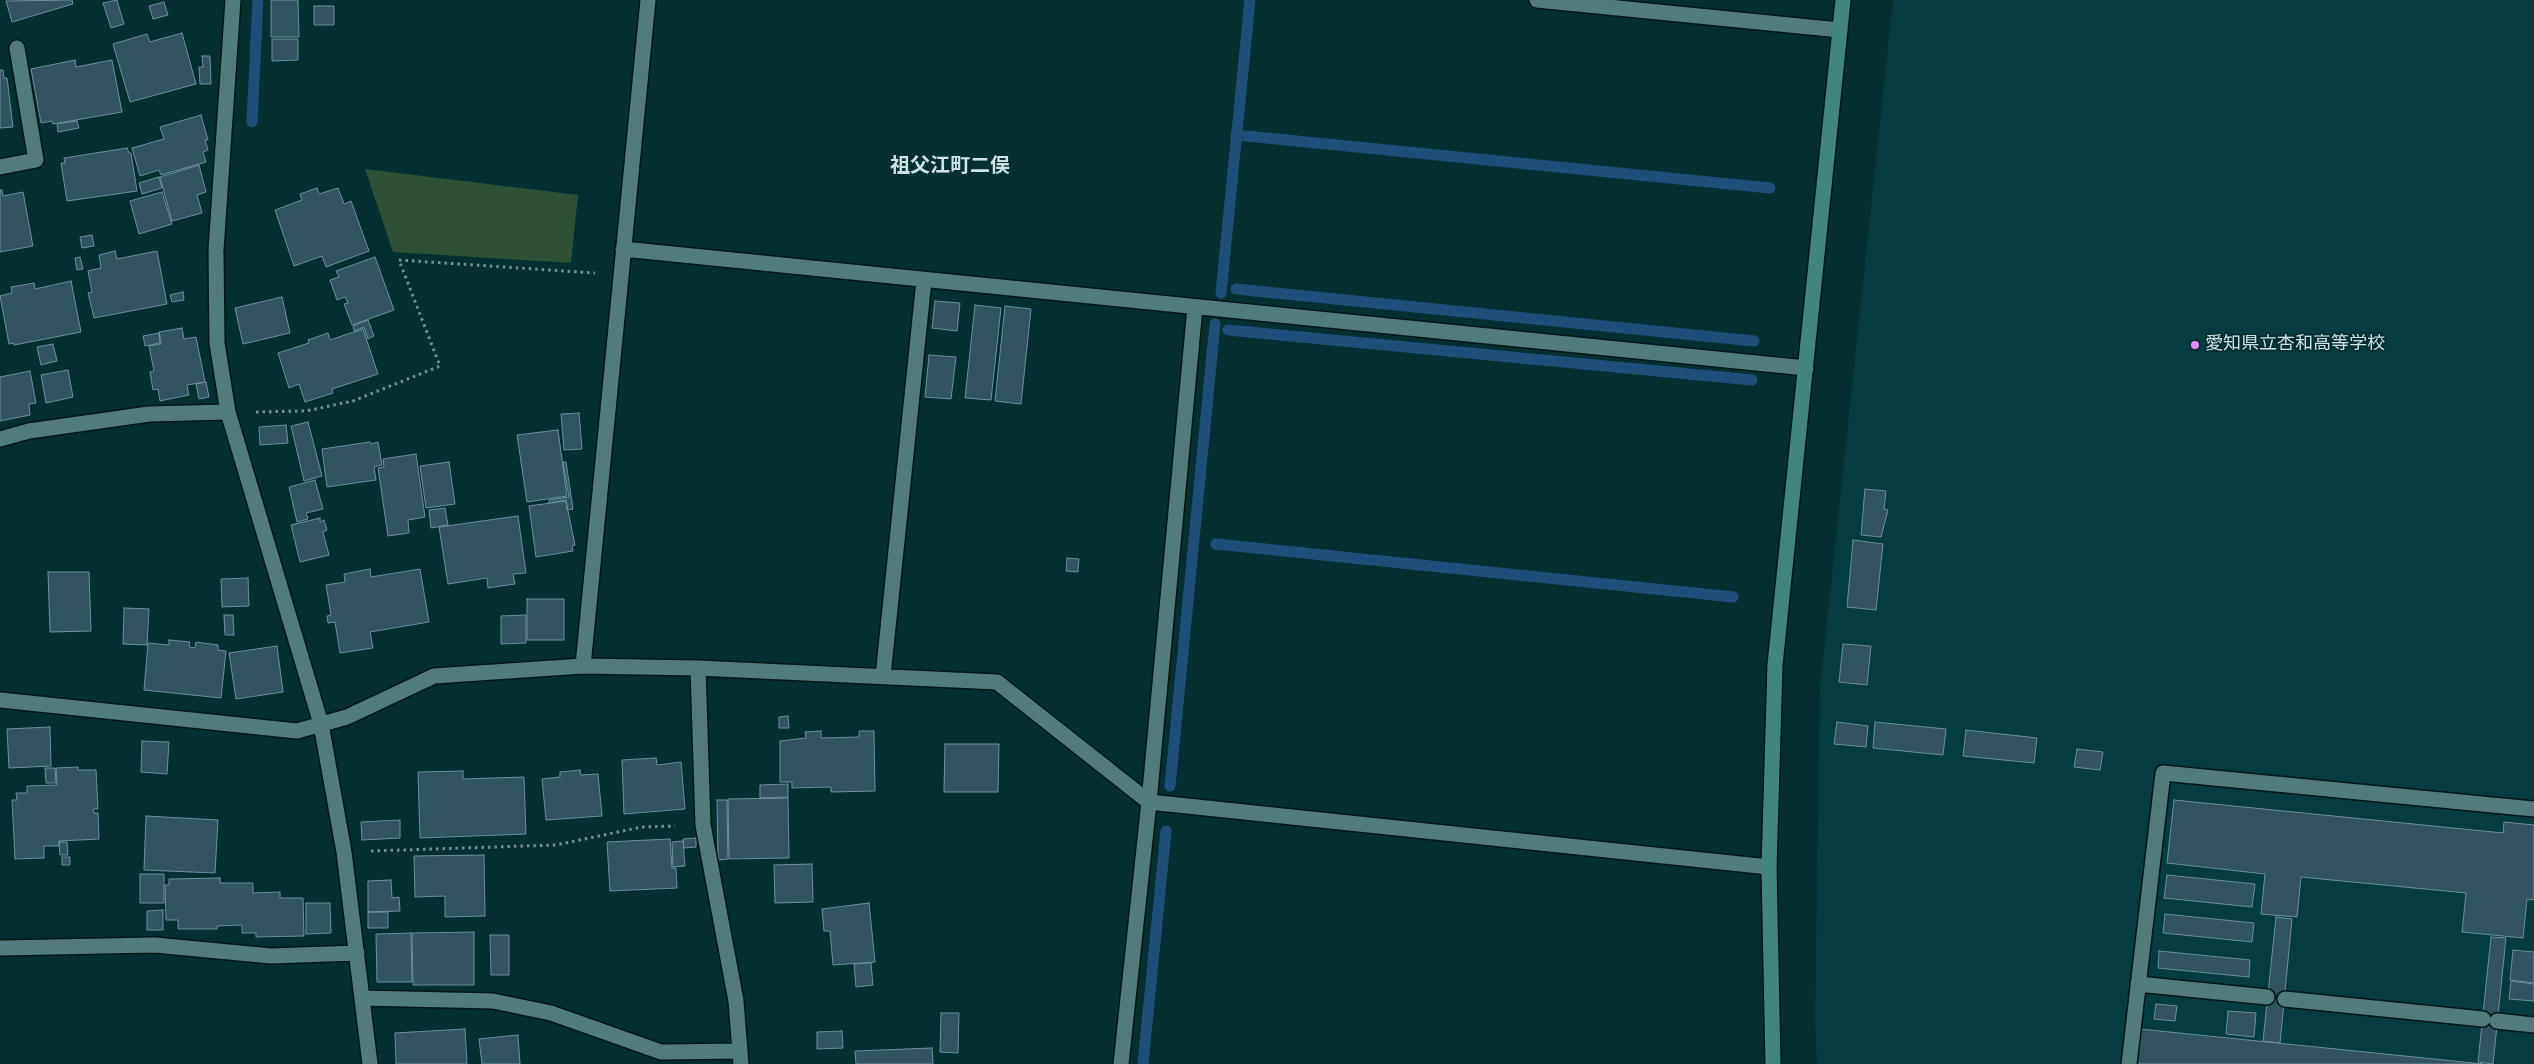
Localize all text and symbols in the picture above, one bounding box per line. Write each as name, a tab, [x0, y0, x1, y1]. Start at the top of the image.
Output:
district label: 祖父江町二俣	[890, 156, 1010, 180]
place label: 愛知県立杏和高等学校	[2205, 334, 2385, 356]
marker: 愛知県立杏和高等学校	[2189, 339, 2201, 351]

